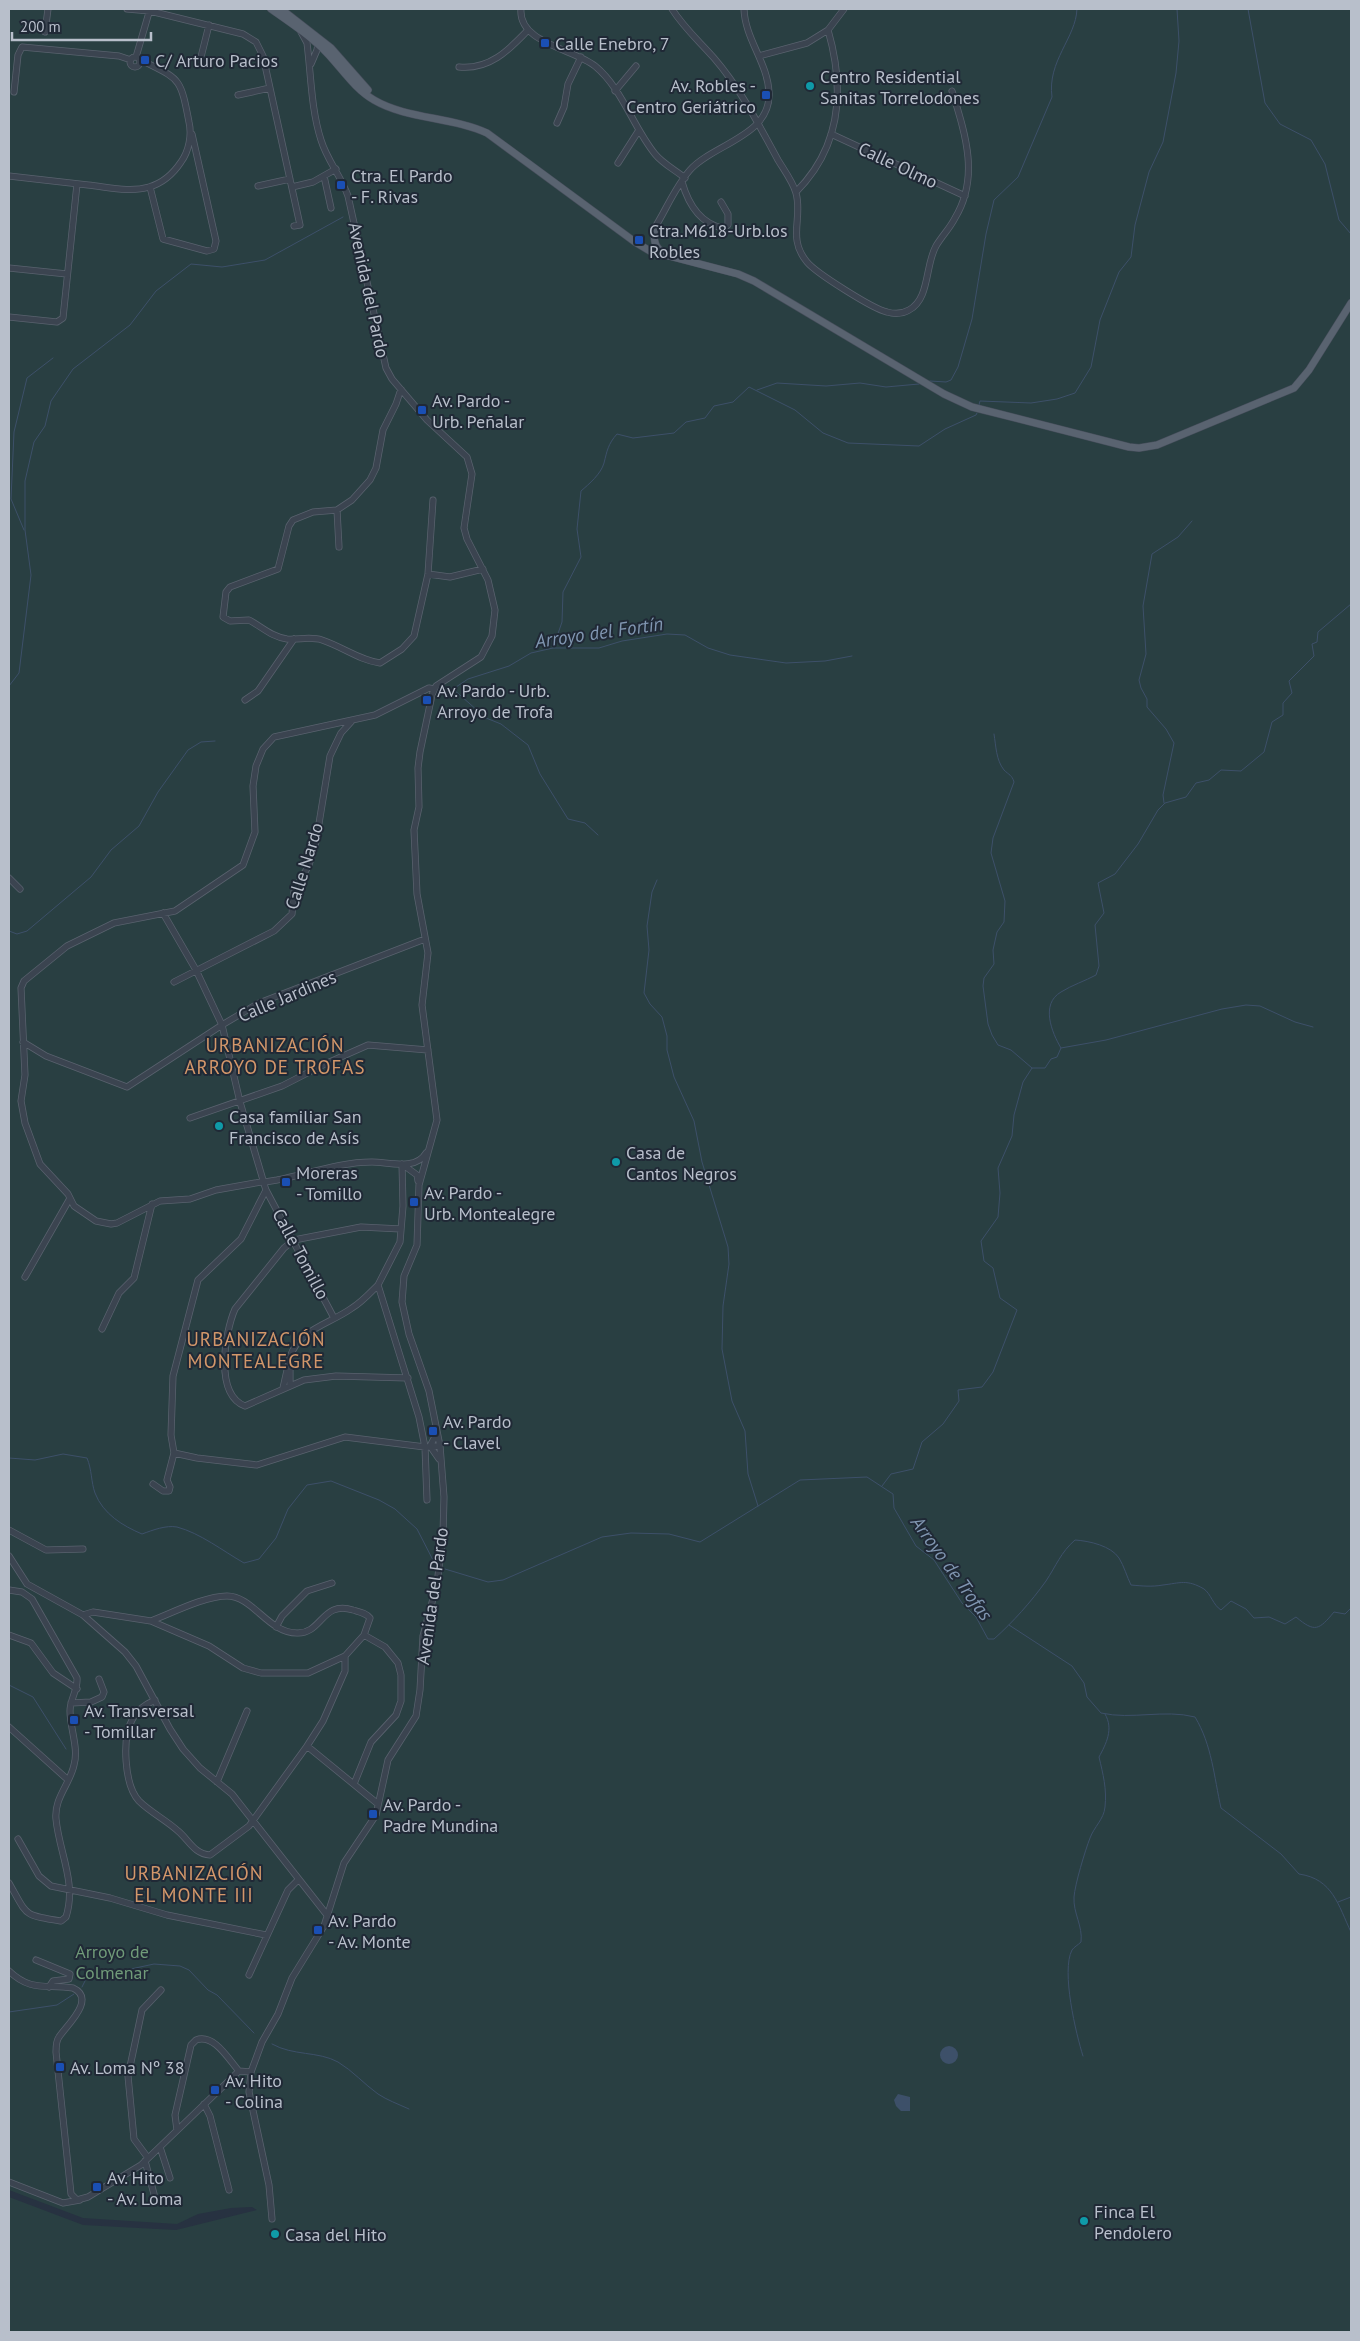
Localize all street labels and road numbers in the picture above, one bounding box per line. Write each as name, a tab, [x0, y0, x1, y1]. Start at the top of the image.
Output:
street label: Calle Olmo	[855, 137, 941, 193]
street label: Avenida del Pardo	[343, 220, 395, 360]
street label: Calle Nardo	[280, 820, 328, 912]
street label: Calle Jardines	[234, 965, 340, 1027]
street label: Calle Tomillo	[267, 1205, 335, 1303]
street label: Avenida del Pardo	[411, 1526, 453, 1666]

